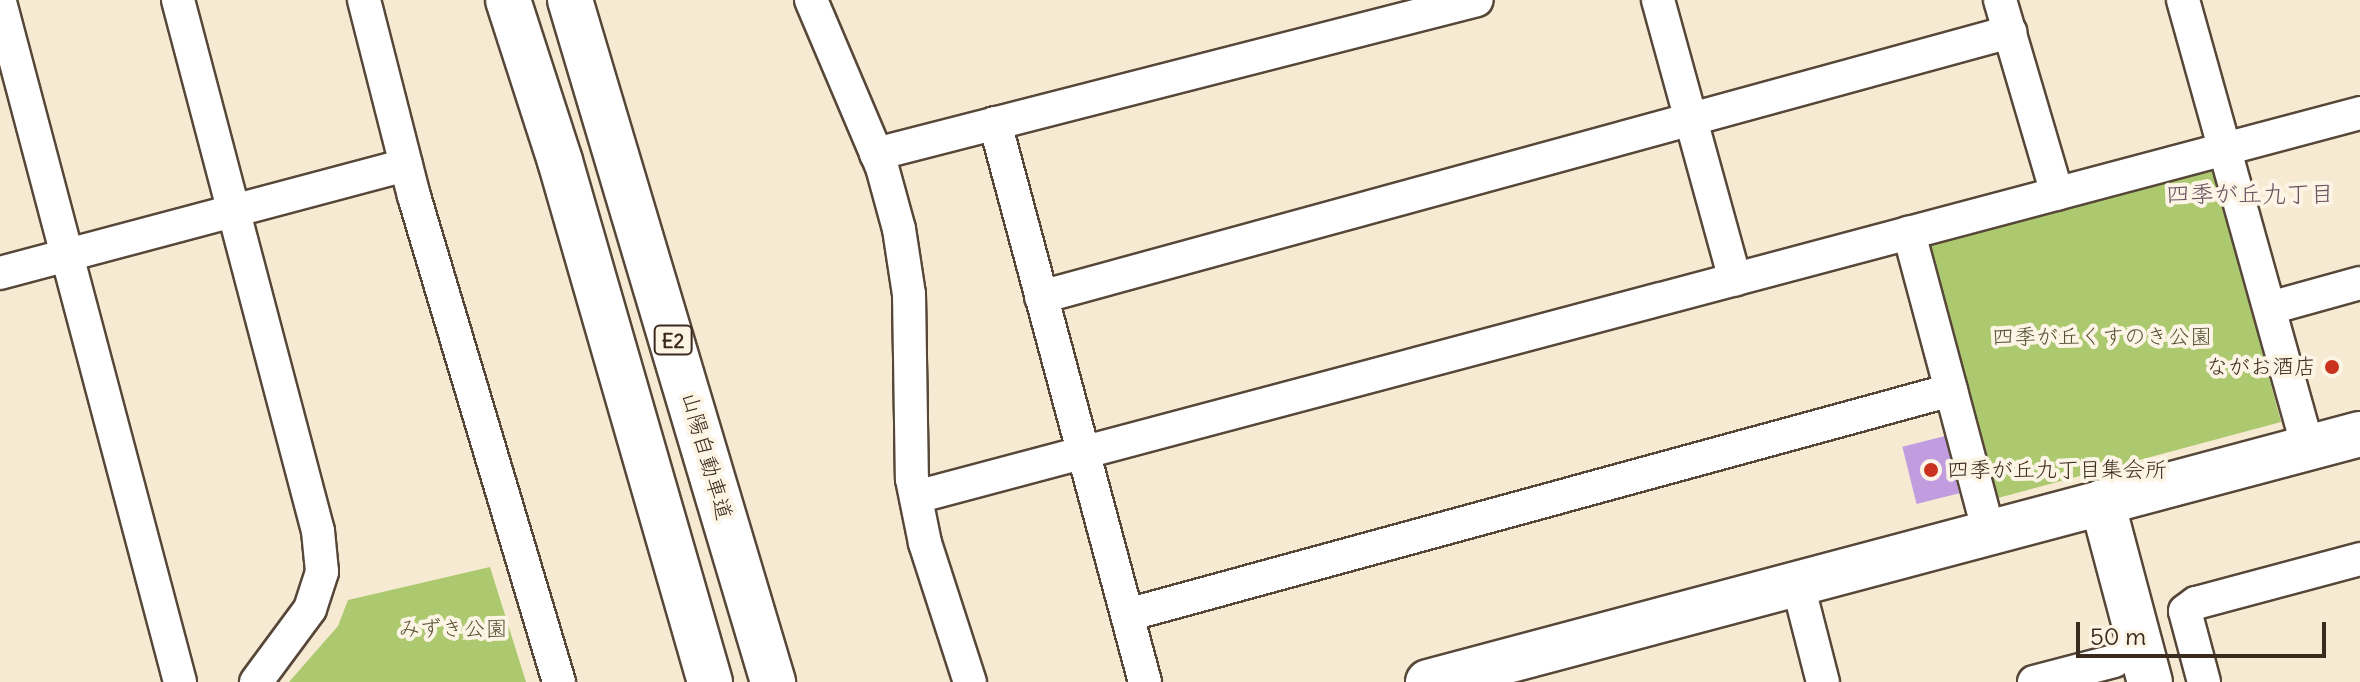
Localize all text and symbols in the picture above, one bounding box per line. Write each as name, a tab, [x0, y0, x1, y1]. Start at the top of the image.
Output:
district label: 四季が丘九丁目	[2166, 180, 2334, 208]
road number: E2	[653, 324, 693, 356]
park label: 四季が丘くすのき公園	[1992, 324, 2212, 350]
place label: ながお酒店	[2206, 354, 2316, 380]
marker: ながお酒店	[2323, 358, 2341, 376]
street label: 山陽自動車道	[676, 389, 738, 523]
place label: 四季が丘九丁目集会所	[1947, 457, 2167, 483]
marker: 四季が丘九丁目集会所	[1922, 461, 1940, 479]
scale bar	[2080, 606, 2330, 656]
park label: みずき公園	[398, 616, 508, 642]
text: 50 m	[2090, 621, 2146, 651]

